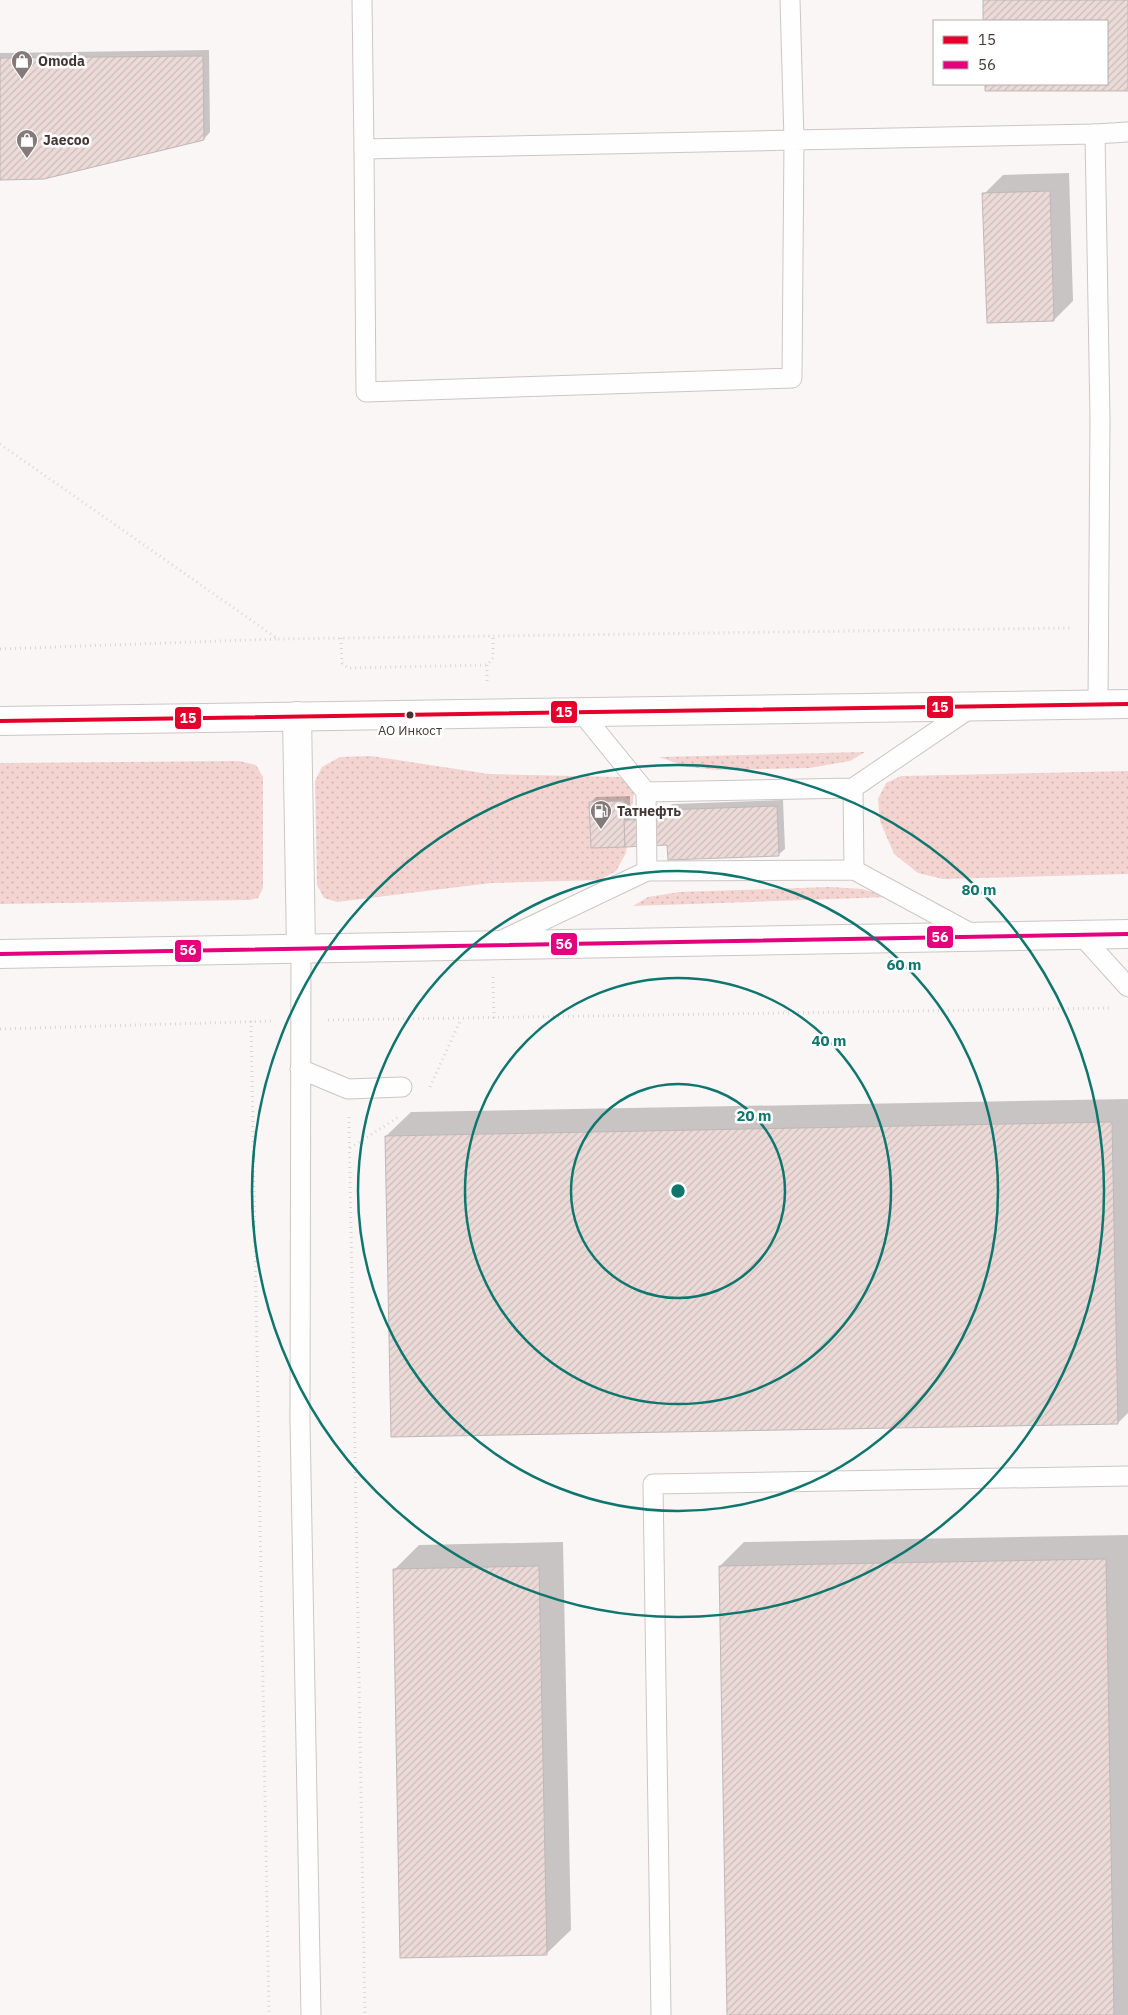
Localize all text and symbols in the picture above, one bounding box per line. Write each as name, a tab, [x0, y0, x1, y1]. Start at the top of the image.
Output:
legend	[933, 20, 1108, 85]
text: 15	[978, 30, 996, 49]
shop icon: Omoda	[10, 49, 34, 80]
place label: Omoda	[38, 52, 85, 70]
text: 56	[978, 55, 996, 74]
shop icon: Jaecoo	[15, 128, 39, 159]
place label: Jaecoo	[43, 131, 90, 149]
line badge: 15	[926, 695, 954, 719]
text: 15	[932, 698, 948, 716]
line badge: 15	[550, 700, 578, 724]
text: 15	[556, 703, 572, 721]
line badge: 15	[174, 706, 202, 730]
text: 15	[180, 709, 196, 727]
marker: АО Инкост	[405, 710, 415, 720]
place label: АО Инкост	[378, 722, 442, 739]
fuel station icon: Татнефть	[589, 799, 613, 830]
place label: Татнефть	[617, 802, 681, 820]
text: 80 m	[962, 880, 996, 899]
line badge: 56	[926, 925, 954, 949]
text: 56	[932, 928, 948, 946]
line badge: 56	[550, 932, 578, 956]
text: 56	[556, 935, 572, 953]
line badge: 56	[174, 939, 202, 963]
text: 56	[180, 941, 196, 959]
text: 60 m	[887, 955, 921, 974]
text: 40 m	[812, 1031, 846, 1050]
text: 20 m	[737, 1106, 771, 1125]
centre of rings	[669, 1182, 687, 1200]

